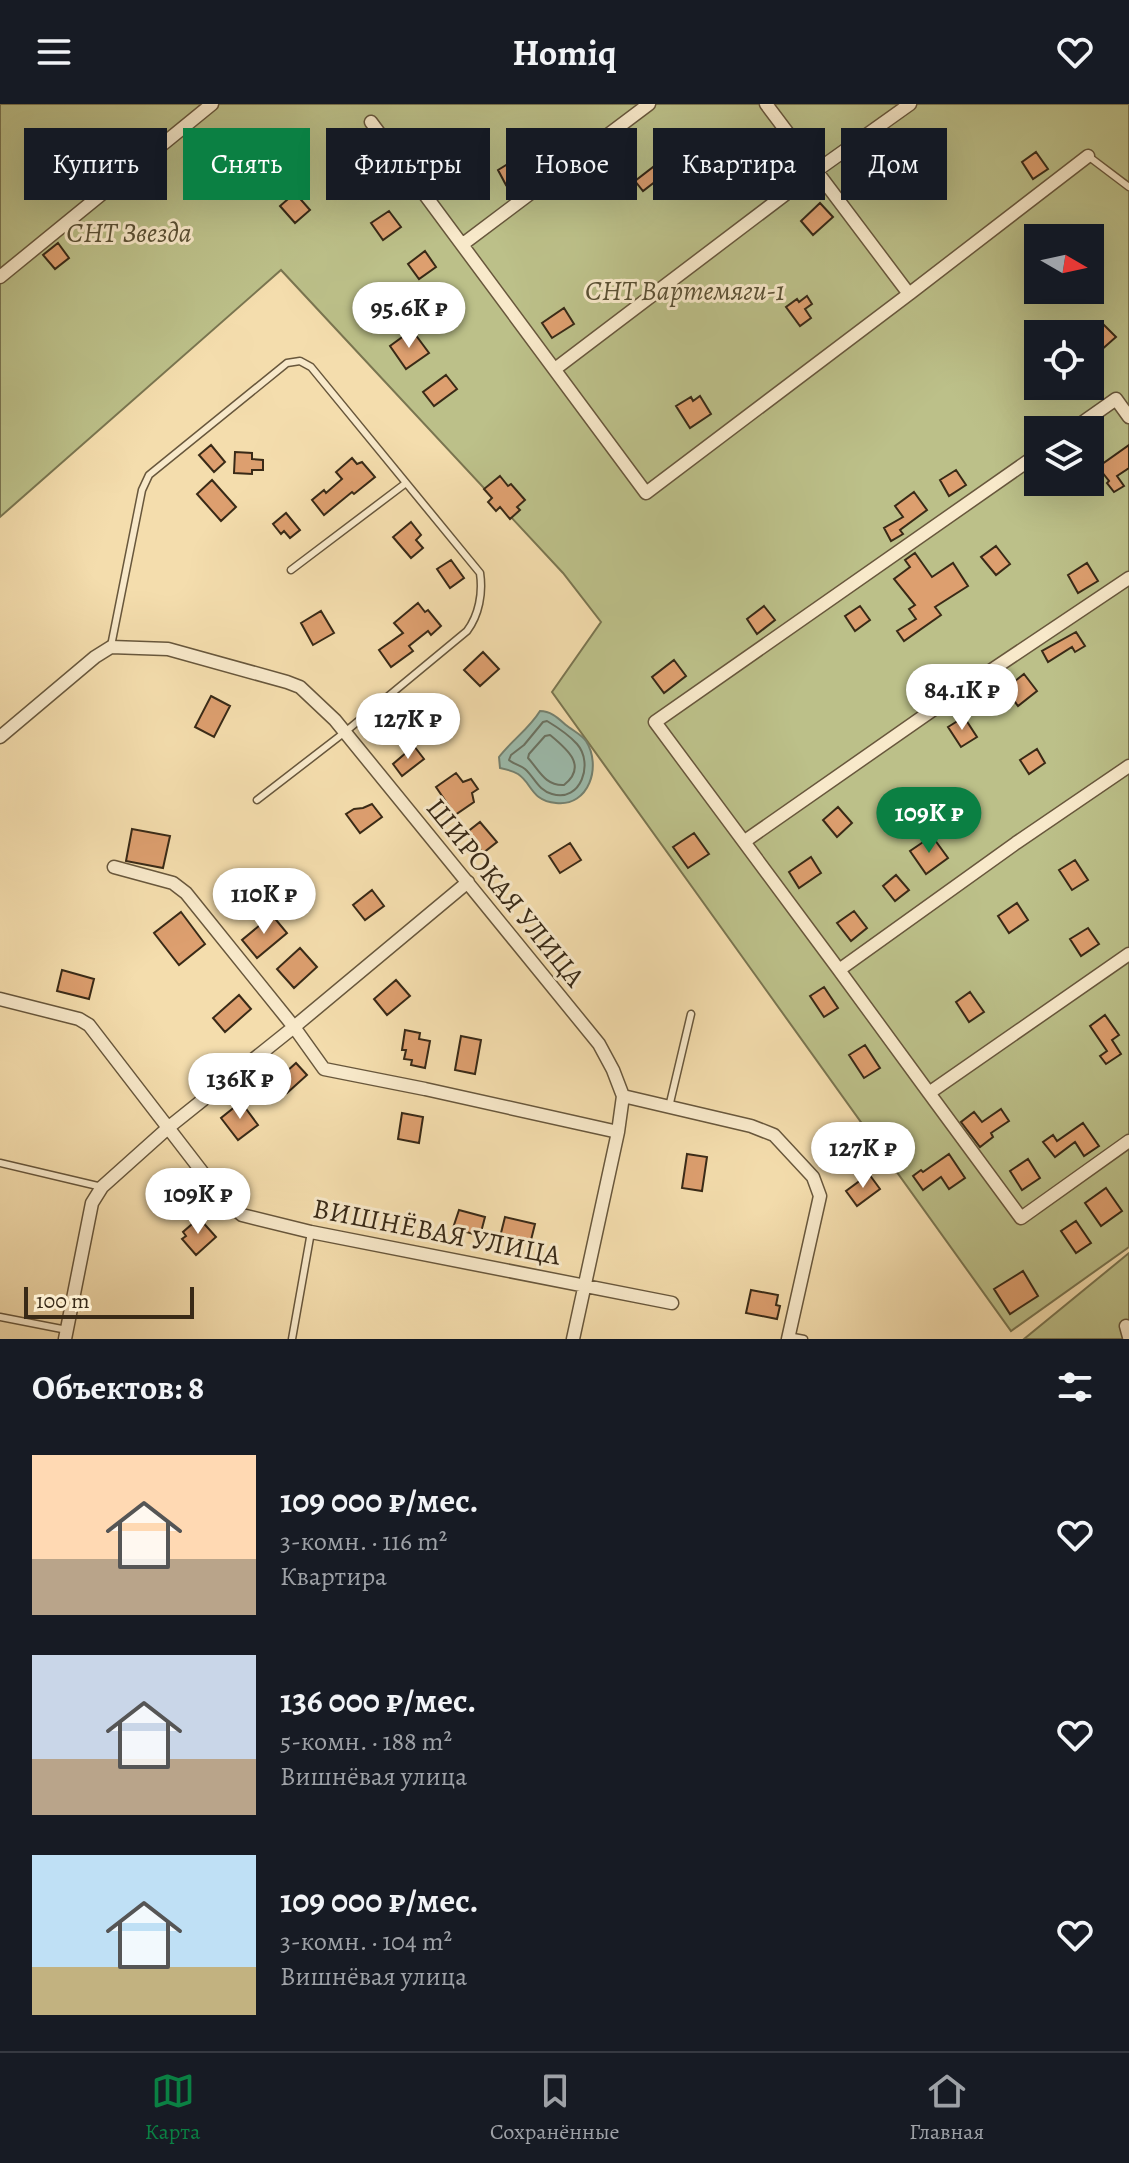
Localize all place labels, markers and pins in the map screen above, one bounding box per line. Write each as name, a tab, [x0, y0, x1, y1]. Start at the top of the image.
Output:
pin: 95.6K ₽	[335, 282, 483, 350]
pin: 84.1K ₽	[888, 664, 1036, 732]
pin: 127K ₽	[343, 693, 473, 761]
pin: 109K ₽	[864, 787, 994, 855]
pin: 110K ₽	[199, 868, 329, 936]
pin: 136K ₽	[175, 1053, 305, 1121]
pin: 127K ₽	[798, 1122, 928, 1190]
pin: 109K ₽	[133, 1168, 263, 1236]

